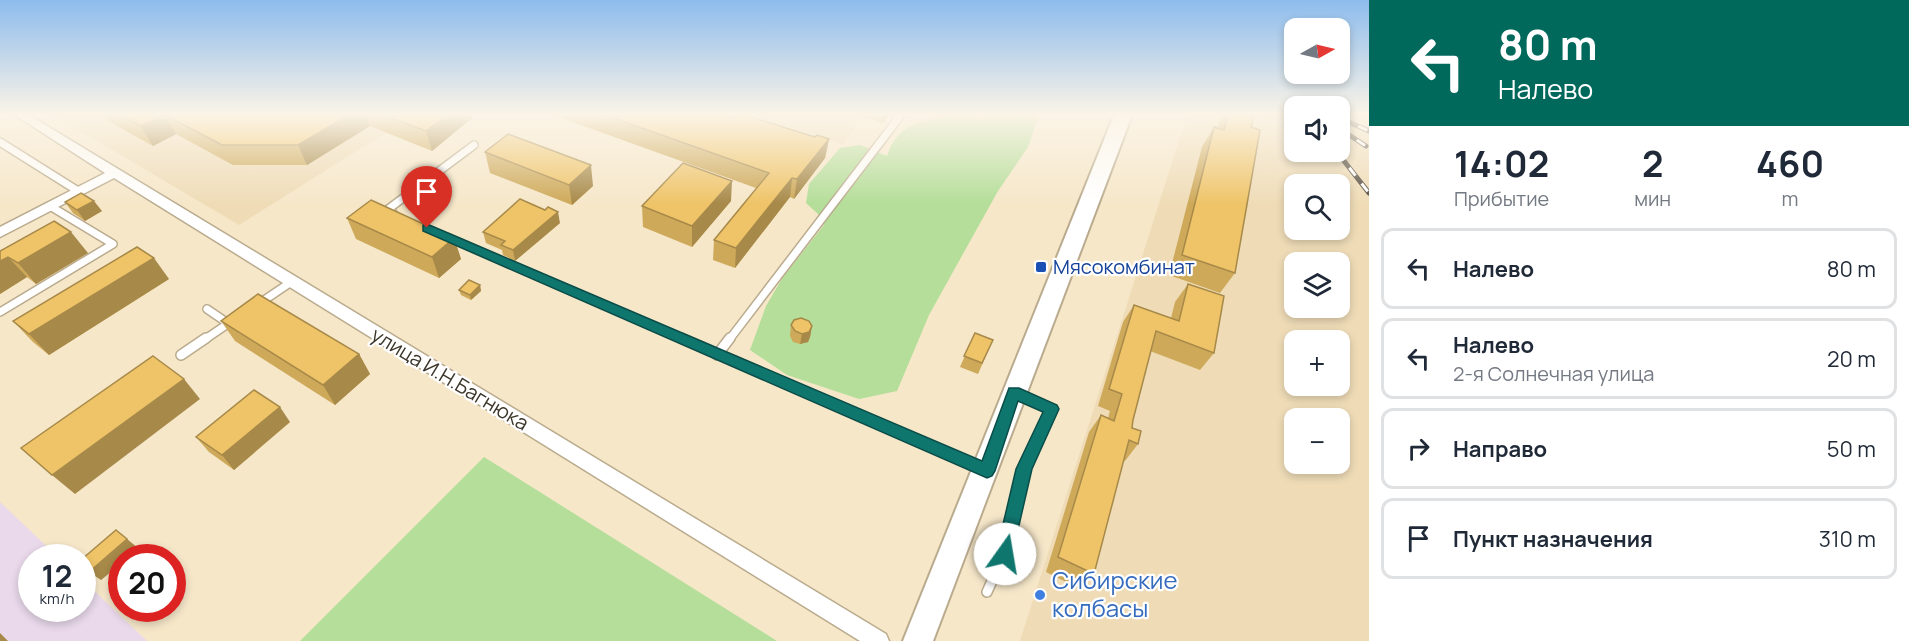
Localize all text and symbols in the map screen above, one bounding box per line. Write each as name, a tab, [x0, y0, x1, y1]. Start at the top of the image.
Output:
text: 80 m	[1498, 15, 1598, 73]
north arrow	[1284, 18, 1350, 84]
map controls	[1284, 18, 1350, 474]
icon: left	[1399, 24, 1477, 102]
text: Налево	[1498, 70, 1593, 107]
button: sound	[1284, 96, 1350, 162]
text: 14:02	[1454, 139, 1549, 188]
text: 2	[1642, 139, 1663, 188]
text: 460	[1756, 139, 1824, 188]
pin	[401, 166, 452, 228]
button: search	[1284, 174, 1350, 240]
icon: arrive	[410, 175, 443, 208]
text: Прибытие	[1454, 185, 1549, 212]
text: мин	[1634, 185, 1671, 212]
text: m	[1782, 185, 1799, 212]
button: layers	[1284, 252, 1350, 318]
icon: left	[1402, 252, 1435, 285]
place label: Мясокомбинат	[1053, 253, 1195, 280]
text: Налево	[1453, 254, 1534, 284]
text: 80 m	[1827, 254, 1876, 284]
marker: Мясокомбинат	[1034, 260, 1048, 274]
street label: улица И.Н.Багнюка	[367, 321, 534, 436]
button: +	[1284, 330, 1350, 396]
text: Налево	[1453, 330, 1534, 360]
icon: left	[1402, 342, 1435, 375]
text: 20 m	[1827, 344, 1876, 374]
text: 2-я Солнечная улица	[1453, 360, 1654, 387]
button: −	[1284, 408, 1350, 474]
icon: right	[1402, 432, 1435, 465]
text: Направо	[1453, 434, 1547, 464]
text: 50 m	[1827, 434, 1876, 464]
position arrow	[973, 522, 1037, 586]
icon: arrive	[1402, 522, 1435, 555]
text: Пункт назначения	[1453, 524, 1653, 554]
text: 310 m	[1819, 524, 1876, 554]
speed limit sign: 20	[108, 544, 186, 622]
text: 12	[41, 555, 73, 596]
place label: Сибирские колбасы	[1052, 563, 1178, 624]
text: km/h	[40, 588, 74, 609]
marker: Сибирские колбасы	[1033, 588, 1047, 602]

